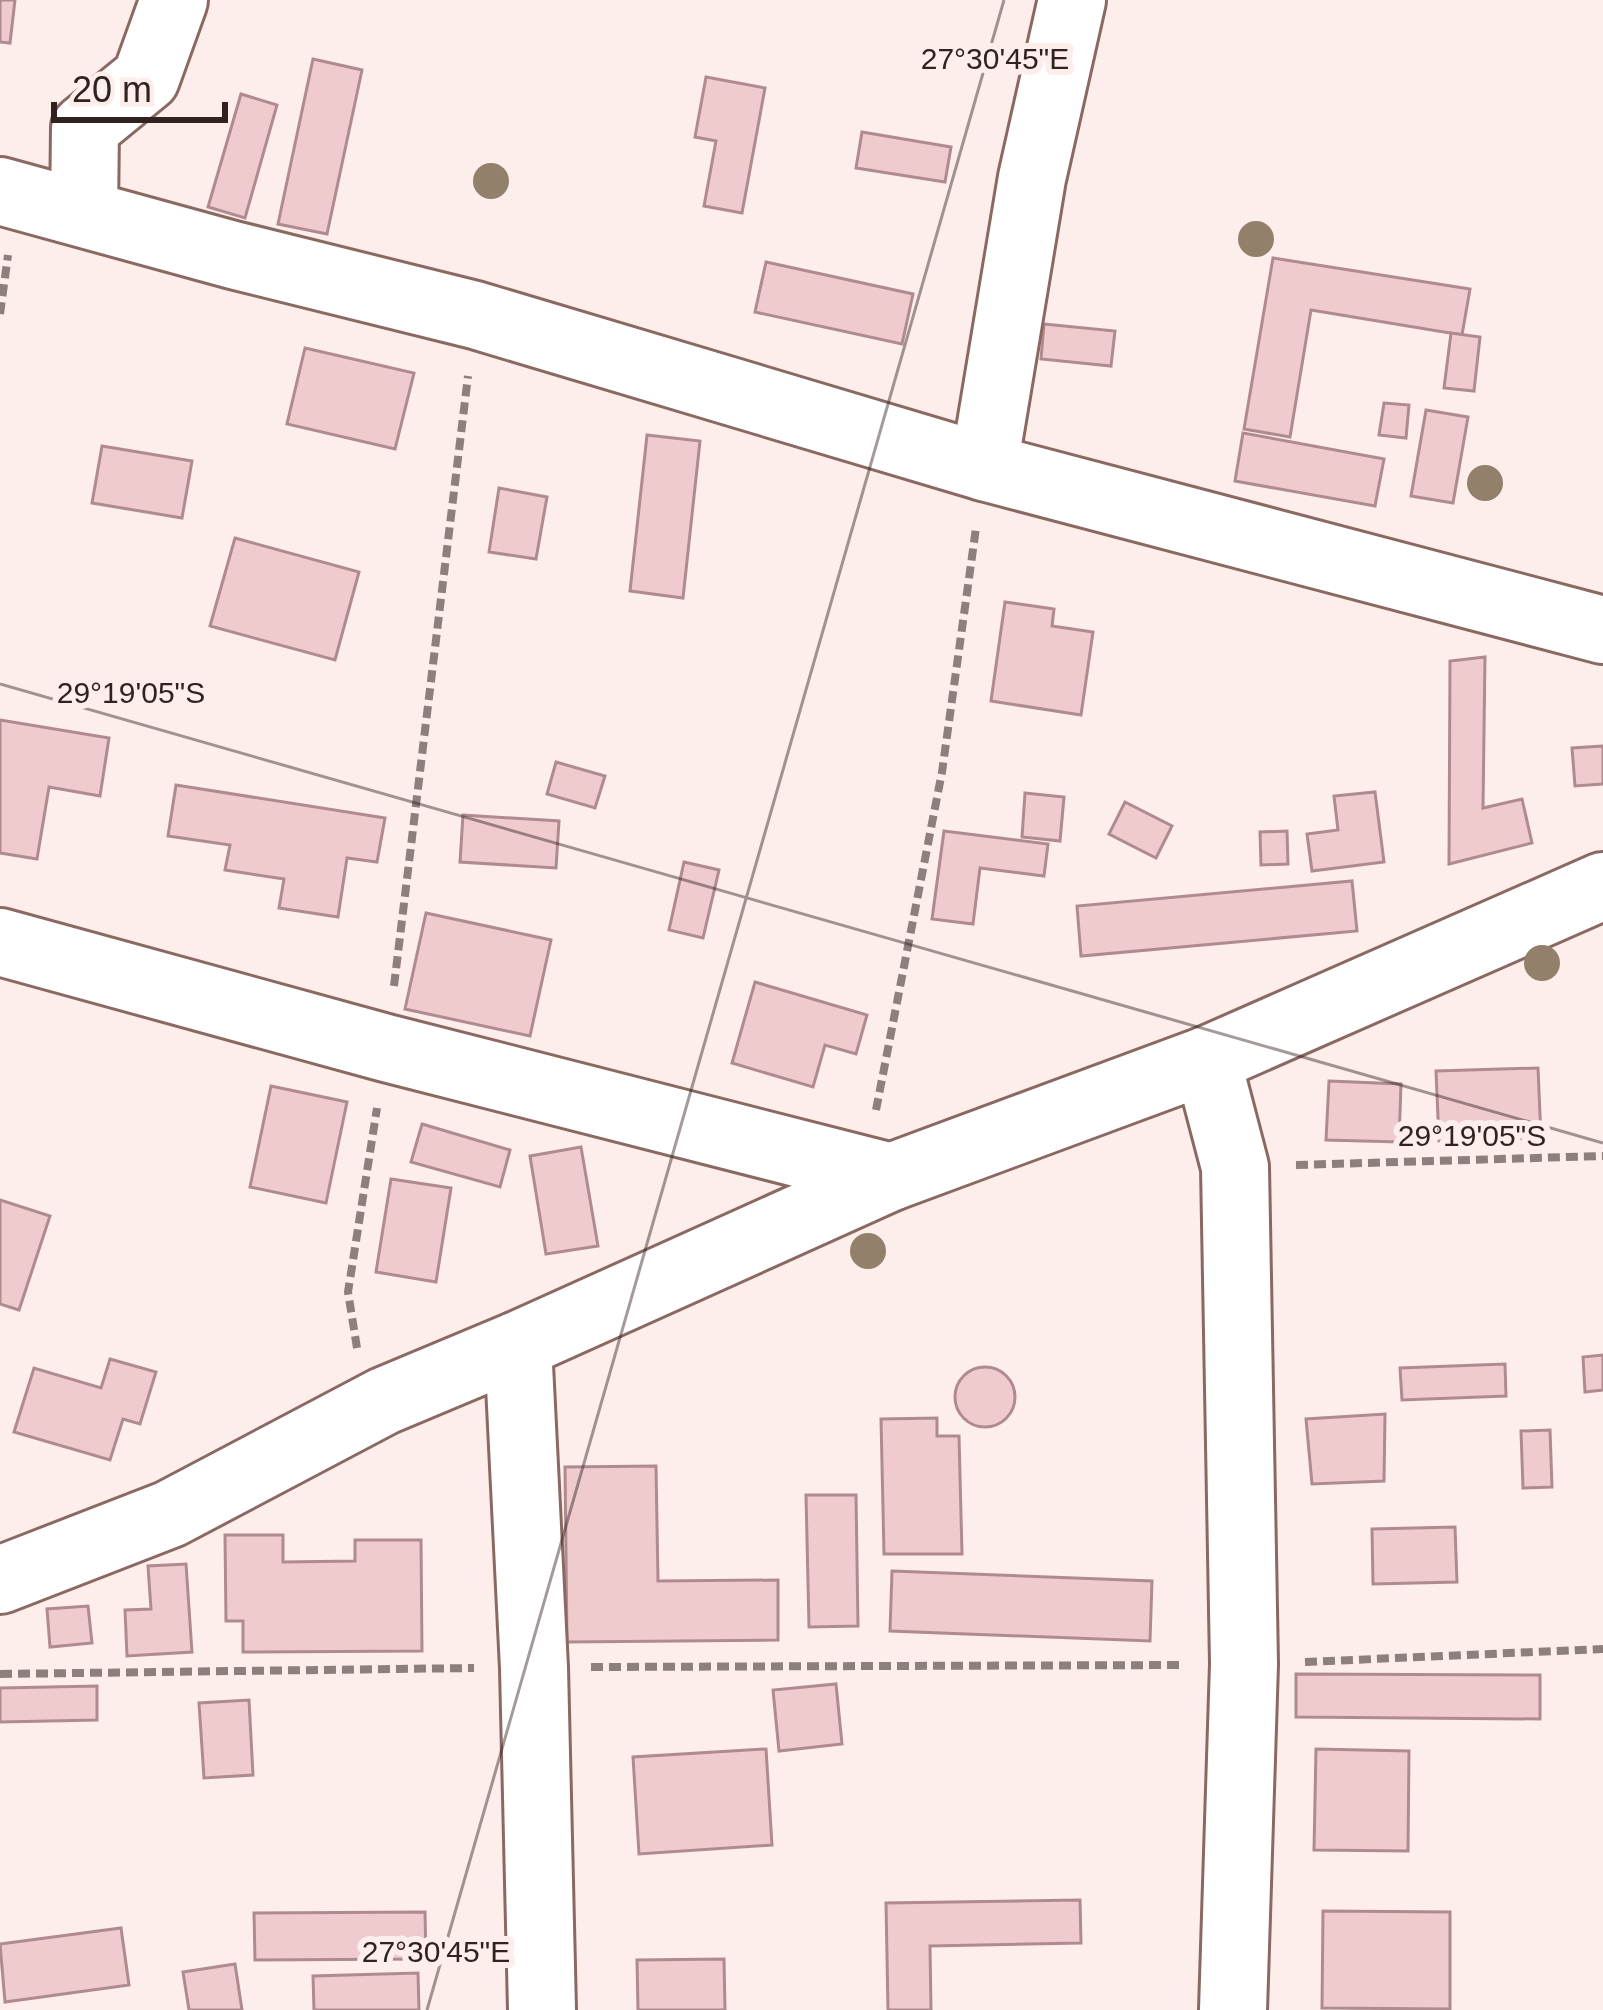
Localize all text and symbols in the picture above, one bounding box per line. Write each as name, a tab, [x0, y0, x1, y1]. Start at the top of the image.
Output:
text: 27°30'45"E	[921, 42, 1069, 75]
scale bar	[54, 48, 225, 122]
text: 20 m	[72, 69, 152, 110]
text: 29°19'05"S	[57, 676, 205, 709]
text: 29°19'05"S	[1398, 1119, 1546, 1152]
text: 27°30'45"E	[362, 1935, 510, 1968]

